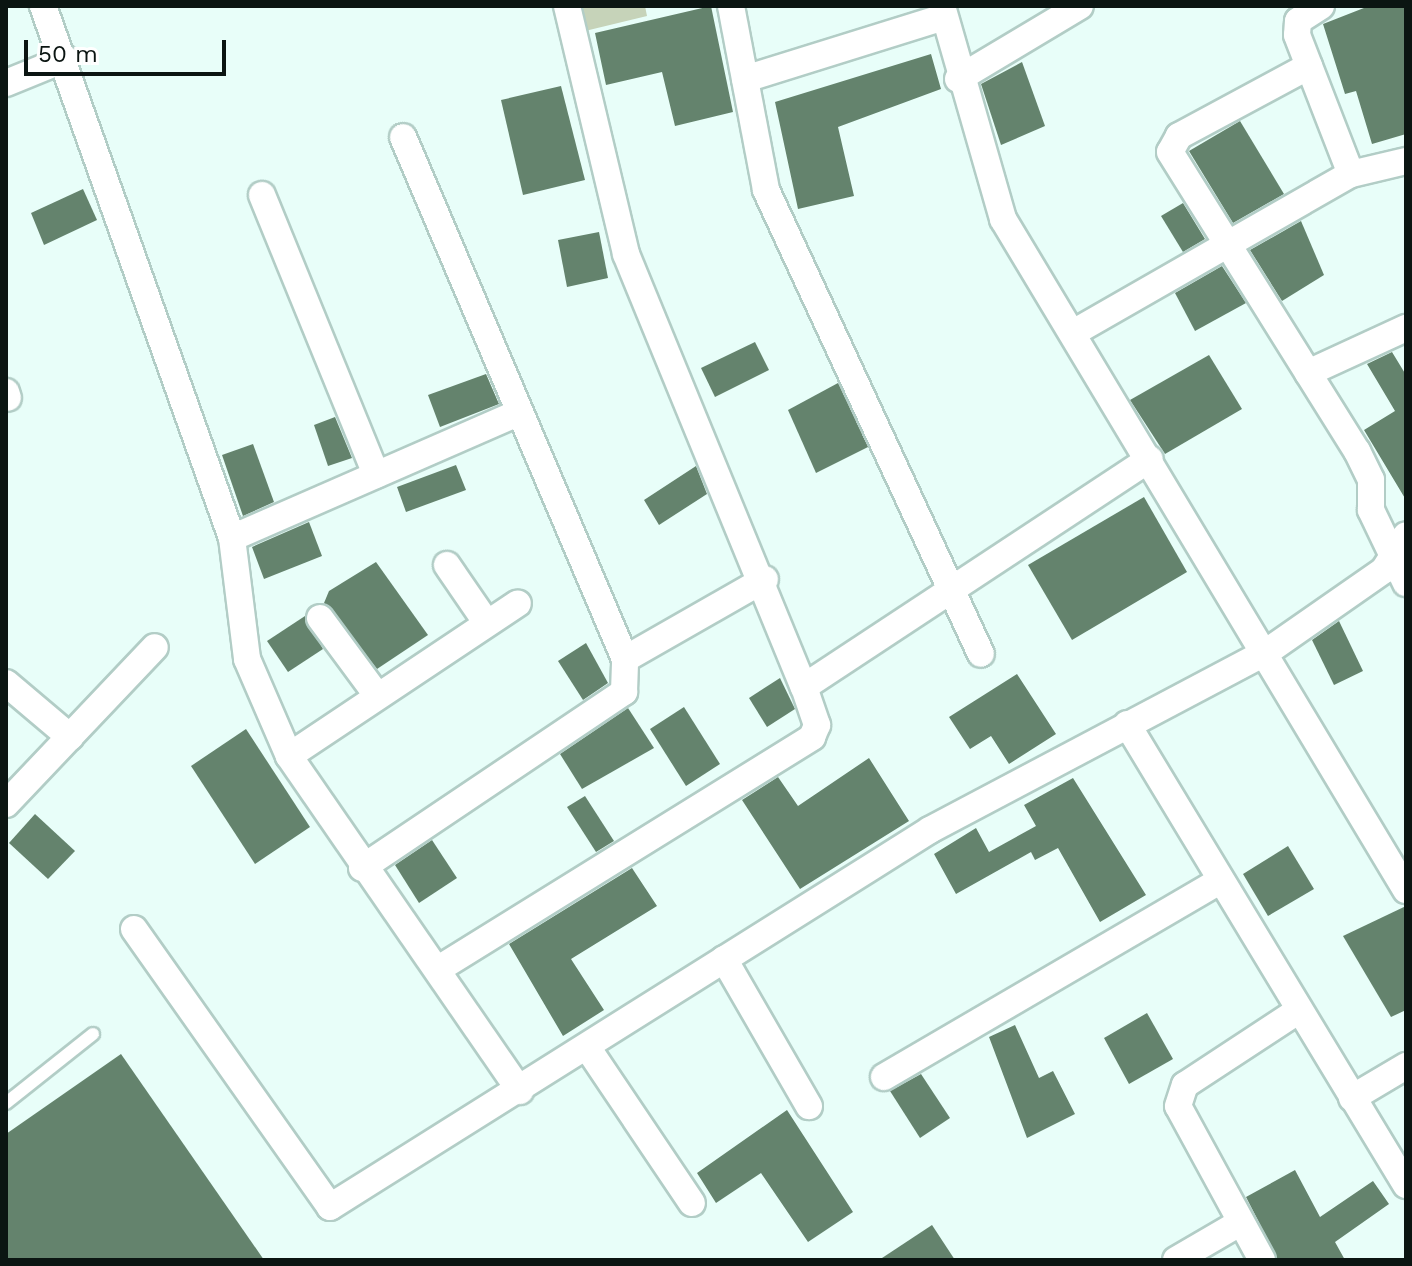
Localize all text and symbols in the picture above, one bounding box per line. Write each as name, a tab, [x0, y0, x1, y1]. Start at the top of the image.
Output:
scale bar	[28, 24, 230, 74]
text: 50 m	[38, 40, 98, 68]

